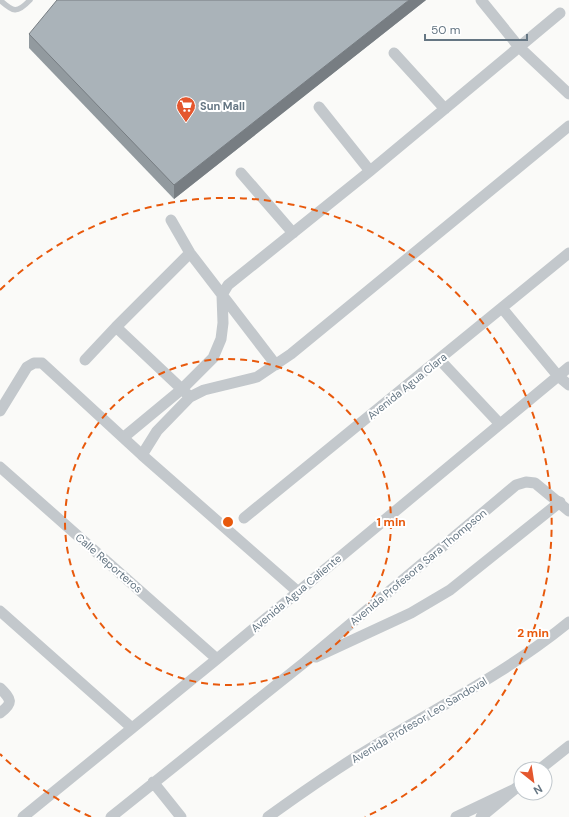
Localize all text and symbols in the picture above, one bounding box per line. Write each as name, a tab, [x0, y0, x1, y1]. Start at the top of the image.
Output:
scale bar	[425, 16, 527, 42]
text: 50 m	[431, 22, 460, 38]
supermarket icon: Sun Mall	[175, 95, 197, 123]
place label: Sun Mall	[200, 99, 245, 113]
street label: Avenida Agua Clara	[364, 350, 450, 422]
street label: Avenida Profesora Sara Thompson	[347, 506, 489, 628]
text: 1 min	[376, 514, 406, 530]
centre of rings	[221, 515, 235, 529]
street label: Calle Reporteros	[73, 530, 145, 596]
street label: Avenida Agua Caliente	[248, 551, 344, 635]
text: 2 min	[517, 625, 549, 641]
street label: Avenida Profesor Leo Sandoval	[349, 674, 489, 766]
north arrow	[513, 761, 553, 801]
text: N	[531, 782, 545, 798]

